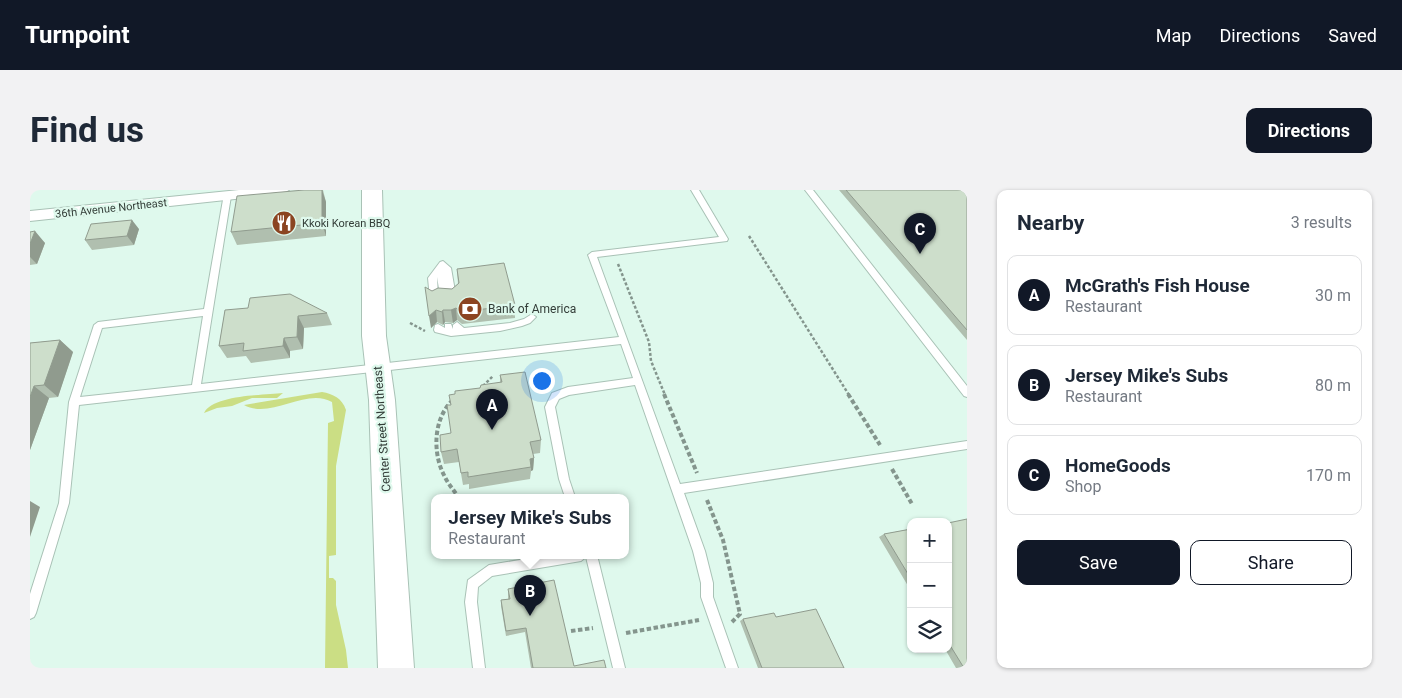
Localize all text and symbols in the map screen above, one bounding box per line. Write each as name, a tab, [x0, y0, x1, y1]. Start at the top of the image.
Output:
text: Turnpoint	[25, 21, 130, 49]
text: Map	[1156, 25, 1191, 46]
text: Directions	[1219, 25, 1300, 46]
text: Saved	[1328, 25, 1377, 46]
button: Directions	[1246, 108, 1372, 153]
text: Find us	[30, 110, 144, 151]
street label: 36th Avenue Northeast	[55, 196, 168, 221]
restaurant icon: Kkoki Korean BBQ	[271, 210, 297, 236]
text: Nearby	[1017, 211, 1084, 235]
pin: C	[904, 213, 936, 254]
text: 3 results	[1291, 213, 1352, 232]
place label: Kkoki Korean BBQ	[302, 217, 390, 230]
text: McGrath's Fish House	[1065, 274, 1250, 297]
text: A	[1029, 286, 1039, 305]
text: 30 m	[1315, 286, 1351, 305]
bank icon: Bank of America	[457, 296, 483, 322]
text: Restaurant	[1065, 297, 1142, 316]
place label: Bank of America	[488, 302, 576, 316]
text: Jersey Mike's Subs	[1065, 364, 1228, 387]
street label: Center Street Northeast	[371, 366, 393, 492]
your location	[529, 368, 555, 394]
text: B	[1029, 376, 1039, 395]
text: 80 m	[1315, 376, 1351, 395]
text: Restaurant	[1065, 387, 1142, 406]
pin: A	[476, 389, 508, 430]
text: HomeGoods	[1065, 454, 1171, 477]
text: C	[1029, 466, 1039, 485]
text: 170 m	[1306, 466, 1351, 485]
text: Shop	[1065, 477, 1101, 496]
popup	[431, 494, 629, 559]
text: Jersey Mike's Subs	[448, 506, 612, 529]
map controls	[907, 518, 952, 653]
button: +	[907, 518, 952, 563]
text: Restaurant	[448, 529, 526, 548]
button: Save	[1017, 540, 1180, 585]
button: Share	[1190, 540, 1352, 585]
button: −	[907, 563, 952, 608]
pin: B	[514, 575, 546, 616]
button: layers	[907, 608, 952, 653]

